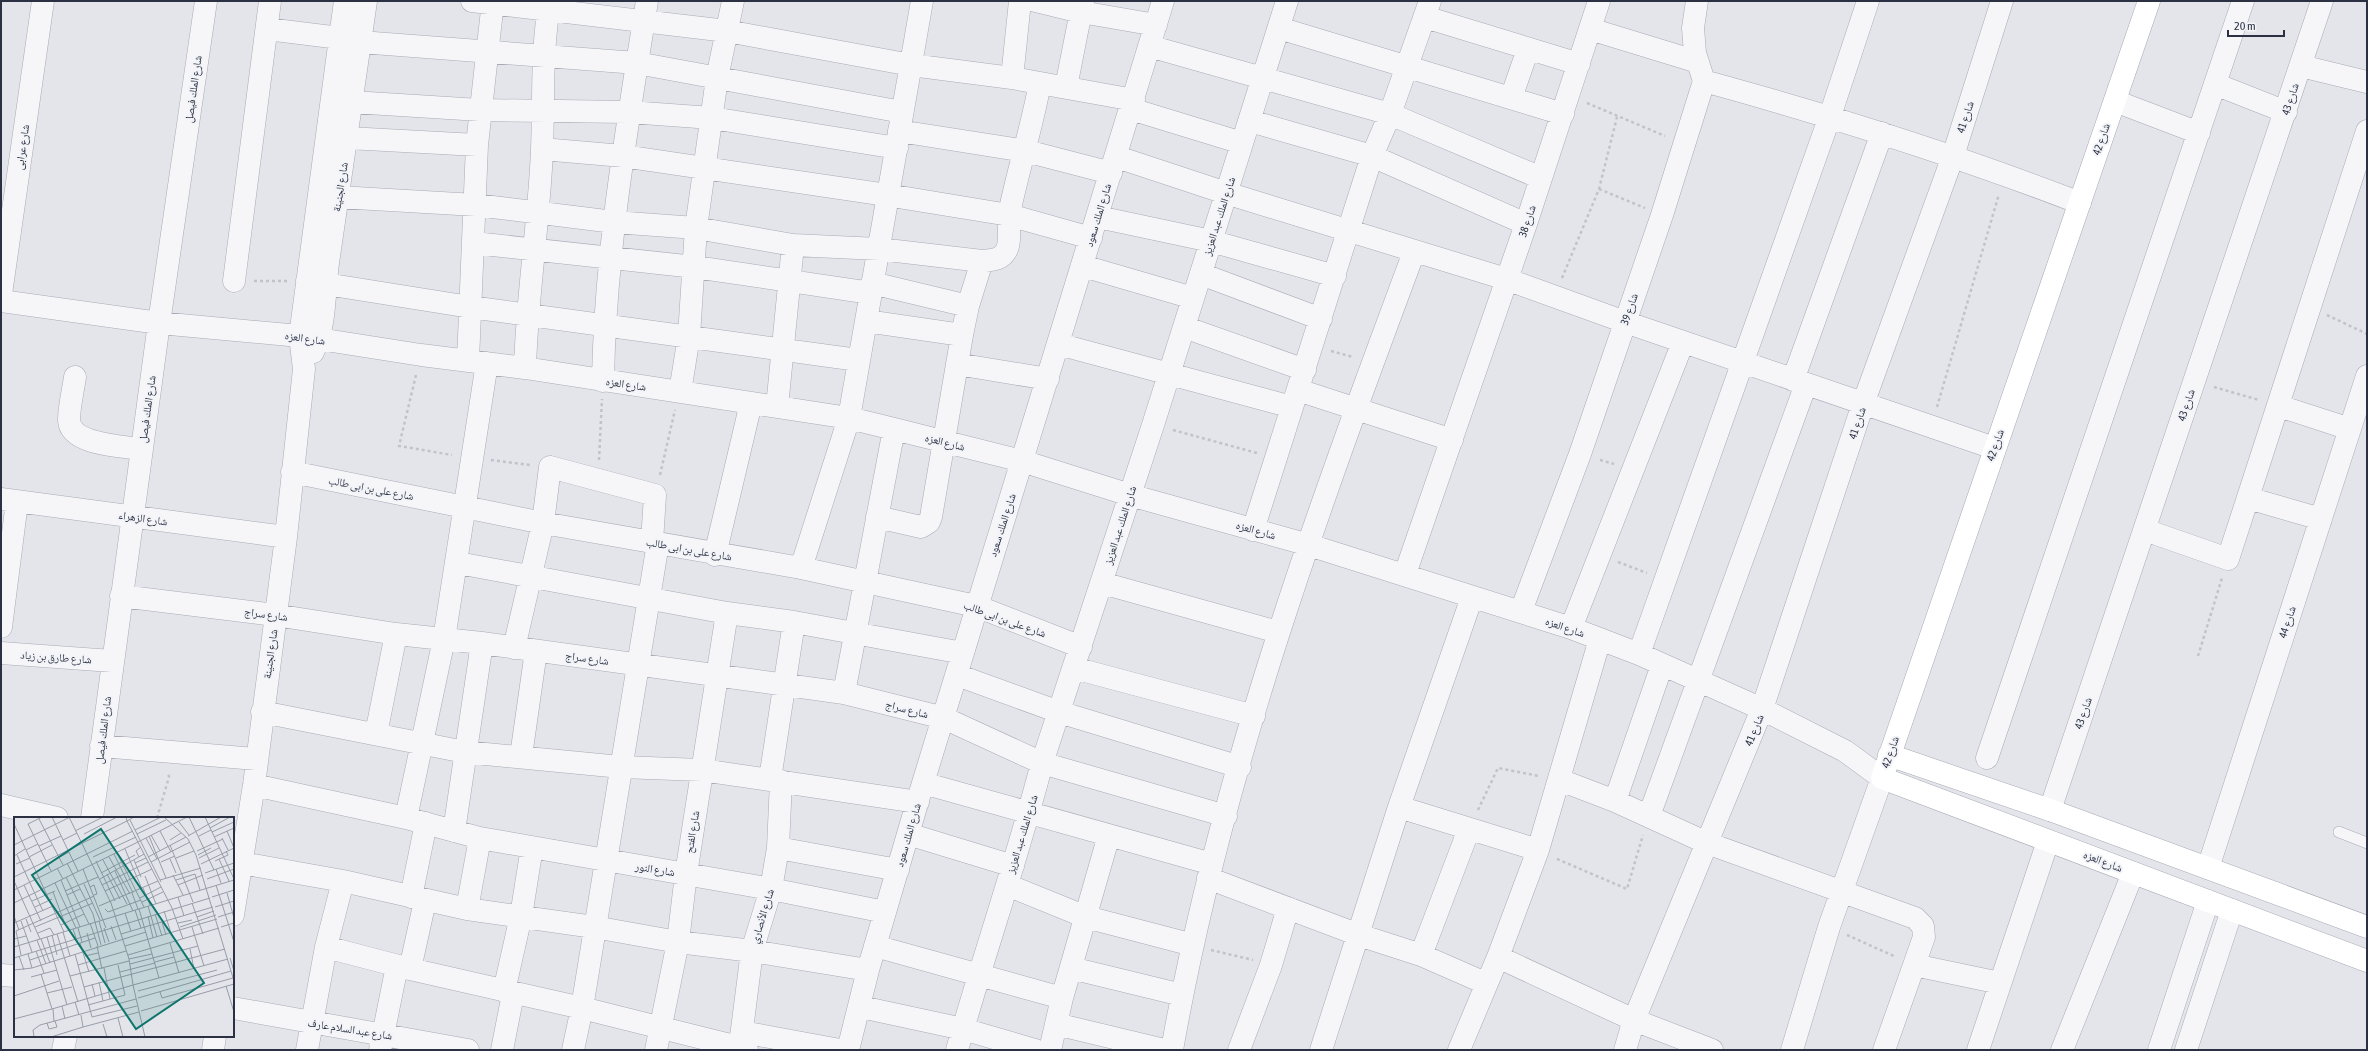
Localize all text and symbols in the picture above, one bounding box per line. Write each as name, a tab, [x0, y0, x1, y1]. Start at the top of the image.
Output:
scale bar	[2228, 12, 2284, 38]
text: 20 m	[2234, 19, 2256, 33]
street label: شارع الملك فيصل	[182, 55, 205, 124]
street label: شارع 43	[2279, 82, 2302, 117]
street label: شارع 41	[1954, 100, 1977, 135]
street label: شارع 42	[2090, 122, 2113, 157]
street label: شارع عرابى	[13, 124, 32, 171]
street label: شارع الجنينة	[330, 161, 351, 213]
street label: شارع الملك عبد العزيز	[1200, 175, 1238, 258]
street label: شارع الملك سعود	[1083, 182, 1114, 248]
street label: شارع 38	[1516, 204, 1539, 239]
street label: شارع 39	[1618, 292, 1641, 327]
street label: شارع العزه	[284, 329, 326, 348]
street label: شارع الملك فيصل	[136, 375, 159, 444]
street label: شارع العزه	[605, 375, 647, 394]
street label: شارع 43	[2175, 388, 2198, 423]
street label: شارع 41	[1846, 406, 1869, 441]
street label: شارع 42	[1984, 428, 2007, 463]
street label: شارع العزه	[923, 431, 966, 454]
street label: شارع على بن ابى طالب	[327, 474, 415, 503]
street label: شارع الملك عبد العزيز	[1101, 484, 1139, 567]
street label: شارع الملك سعود	[986, 492, 1019, 558]
street label: شارع الزهراء	[118, 509, 168, 528]
street label: شارع العزه	[1234, 519, 1277, 542]
street label: شارع على بن ابى طالب	[645, 536, 733, 563]
street label: شارع على بن ابى طالب	[962, 599, 1048, 640]
street label: شارع سراج	[243, 605, 288, 624]
street label: شارع 44	[2276, 605, 2299, 640]
street label: شارع العزه	[1543, 615, 1586, 640]
street label: شارع الجنينة	[261, 628, 280, 680]
street label: شارع طارق بن زياد	[20, 649, 92, 666]
street label: شارع سراج	[564, 649, 609, 668]
street label: شارع الملك فيصل	[93, 696, 114, 765]
street label: شارع 43	[2072, 696, 2095, 731]
street label: شارع سراج	[884, 698, 930, 721]
street label: شارع 41	[1742, 713, 1767, 748]
street label: شارع 42	[1879, 735, 1902, 770]
street label: شارع الملك عبد العزيز	[1004, 793, 1041, 876]
street label: شارع الملك سعود	[893, 802, 924, 869]
street label: شارع الفتح	[683, 810, 702, 854]
inset map	[14, 817, 234, 1037]
street label: شارع العزه	[2081, 848, 2124, 875]
street label: شارع النور	[633, 860, 676, 879]
street label: شارع الأنصاري	[748, 887, 779, 945]
street label: شارع عبد السلام عارف	[307, 1016, 393, 1043]

